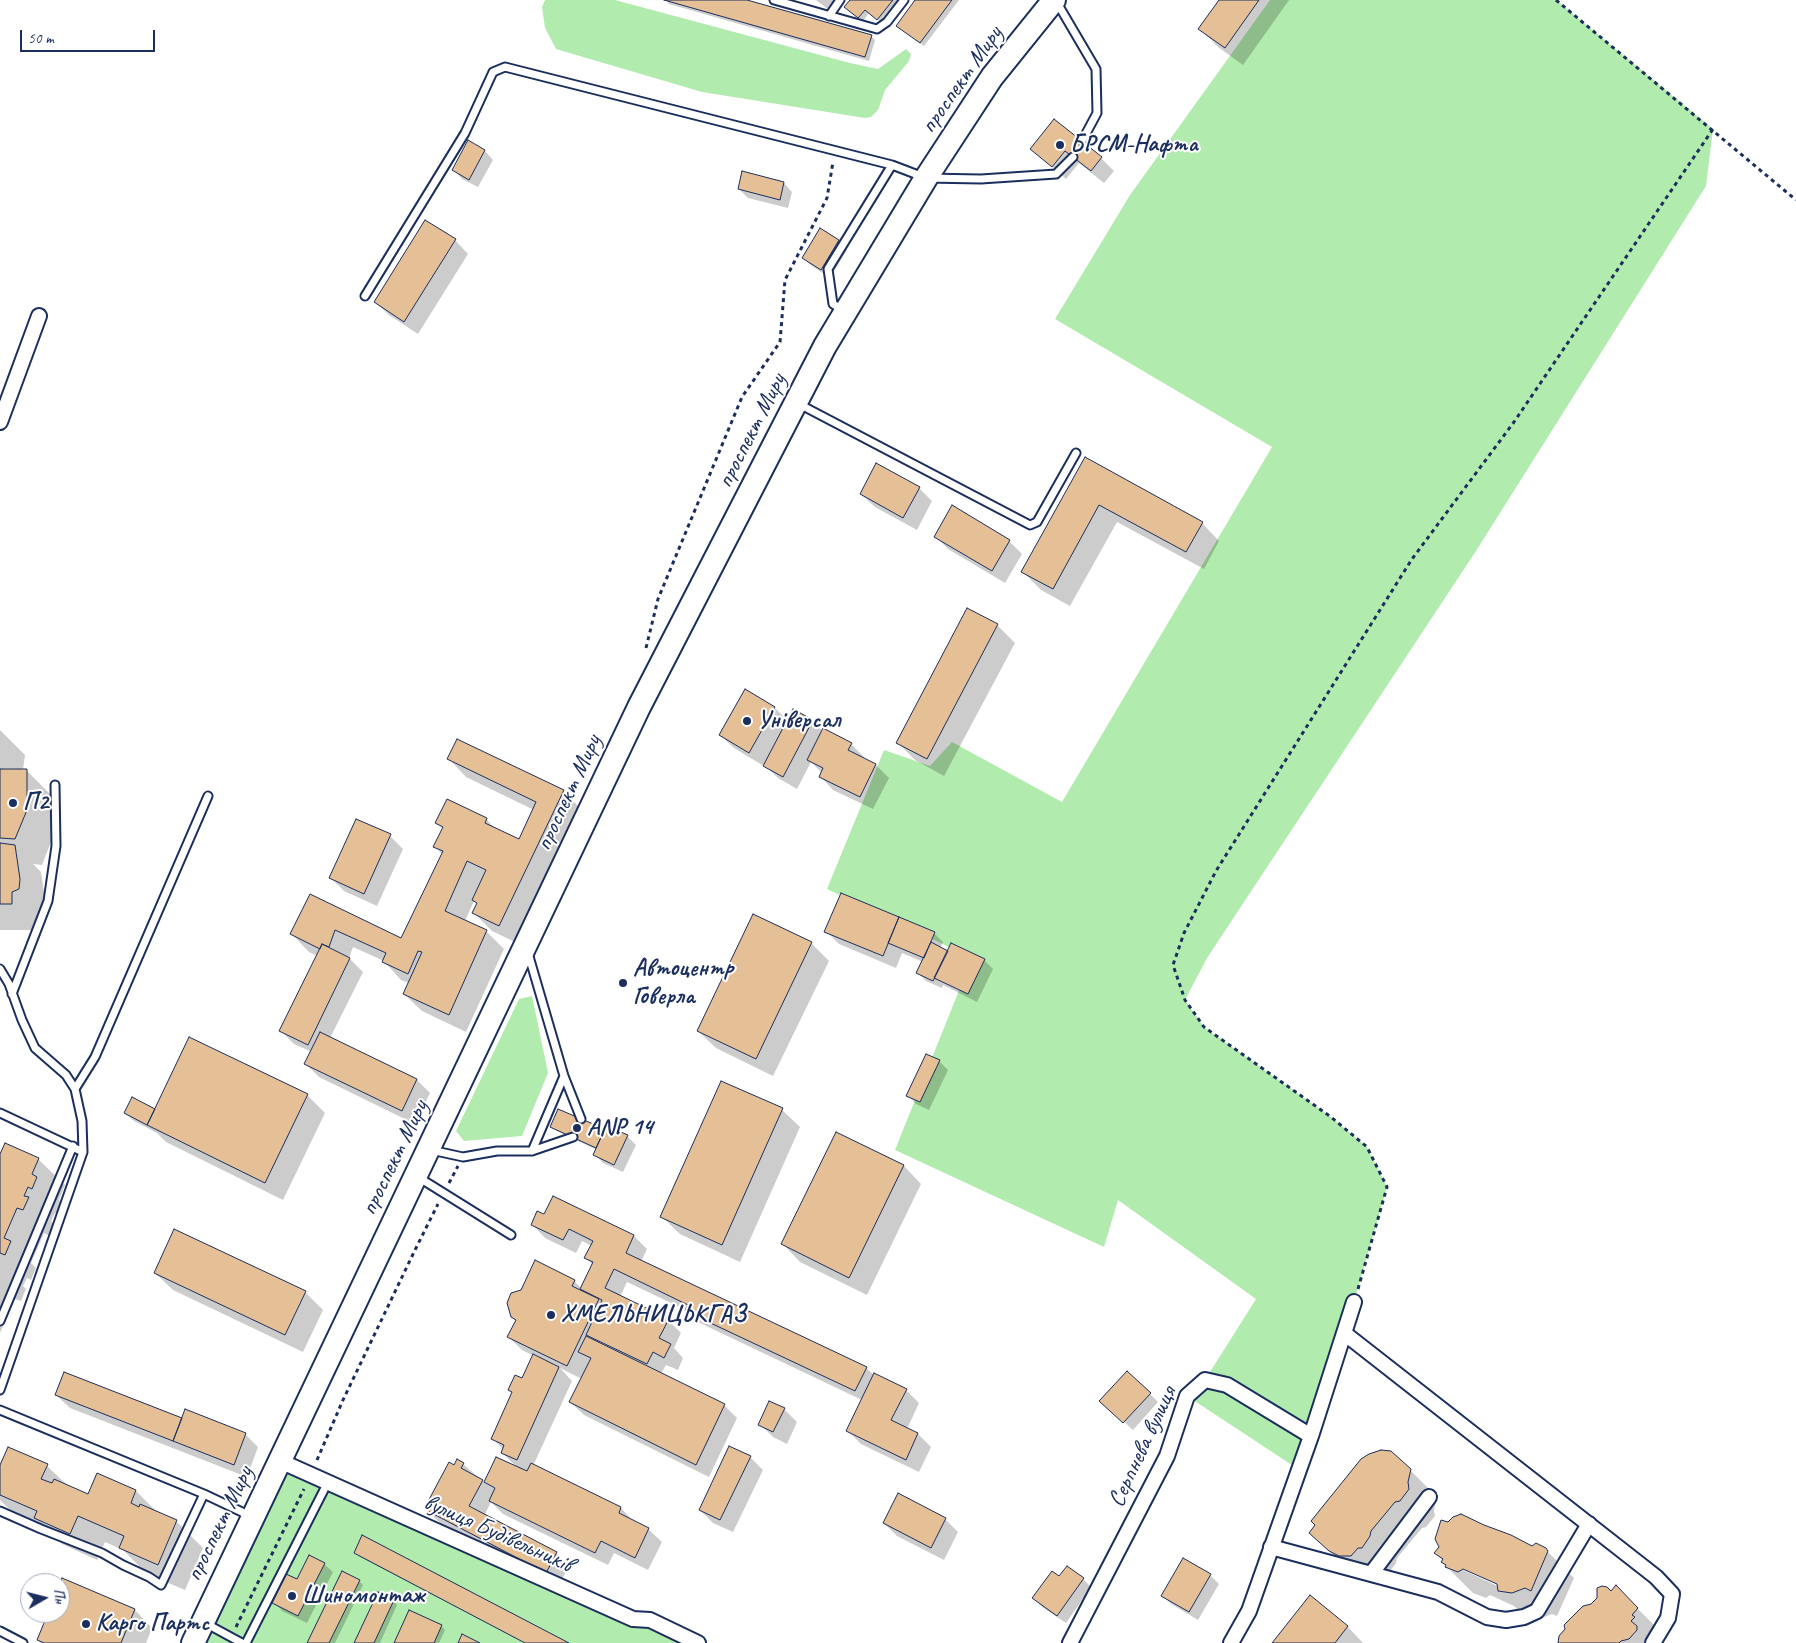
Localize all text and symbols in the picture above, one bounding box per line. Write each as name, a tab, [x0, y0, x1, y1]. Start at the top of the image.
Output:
scale bar	[22, 20, 158, 52]
street label: проспект Миру	[915, 21, 1009, 139]
text: 50 m	[28, 29, 54, 48]
place label: БРСМ-Нафта	[1070, 131, 1198, 159]
marker: БРСМ-Нафта	[1054, 139, 1066, 151]
street label: проспект Миру	[711, 369, 793, 493]
place label: Універсал	[757, 707, 840, 735]
marker: Універсал	[741, 715, 753, 727]
street label: проспект Миру	[530, 731, 608, 855]
place label: П2	[23, 789, 48, 817]
marker: П2	[7, 797, 19, 809]
place label: Автоцентр Говерла	[633, 955, 734, 1011]
marker: Автоцентр Говерла	[617, 977, 629, 989]
street label: проспект Миру	[355, 1096, 435, 1220]
place label: ANP 14	[587, 1114, 653, 1142]
marker: ANP 14	[571, 1122, 583, 1134]
place label: ХМЕЛЬНИЦЬКГАЗ	[561, 1301, 746, 1329]
marker: ХМЕЛЬНИЦЬКГАЗ	[545, 1309, 557, 1321]
street label: Серпнева вулиця	[1103, 1382, 1183, 1512]
street label: проспект Миру	[180, 1462, 260, 1586]
street label: вулиця Будівельників	[419, 1488, 577, 1580]
north arrow	[20, 1573, 70, 1623]
place label: Шиномонтаж	[302, 1582, 425, 1610]
text: Пн	[50, 1588, 69, 1604]
marker: Шиномонтаж	[286, 1590, 298, 1602]
place label: Карго Партс	[96, 1610, 209, 1638]
marker: Карго Партс	[80, 1618, 92, 1630]

